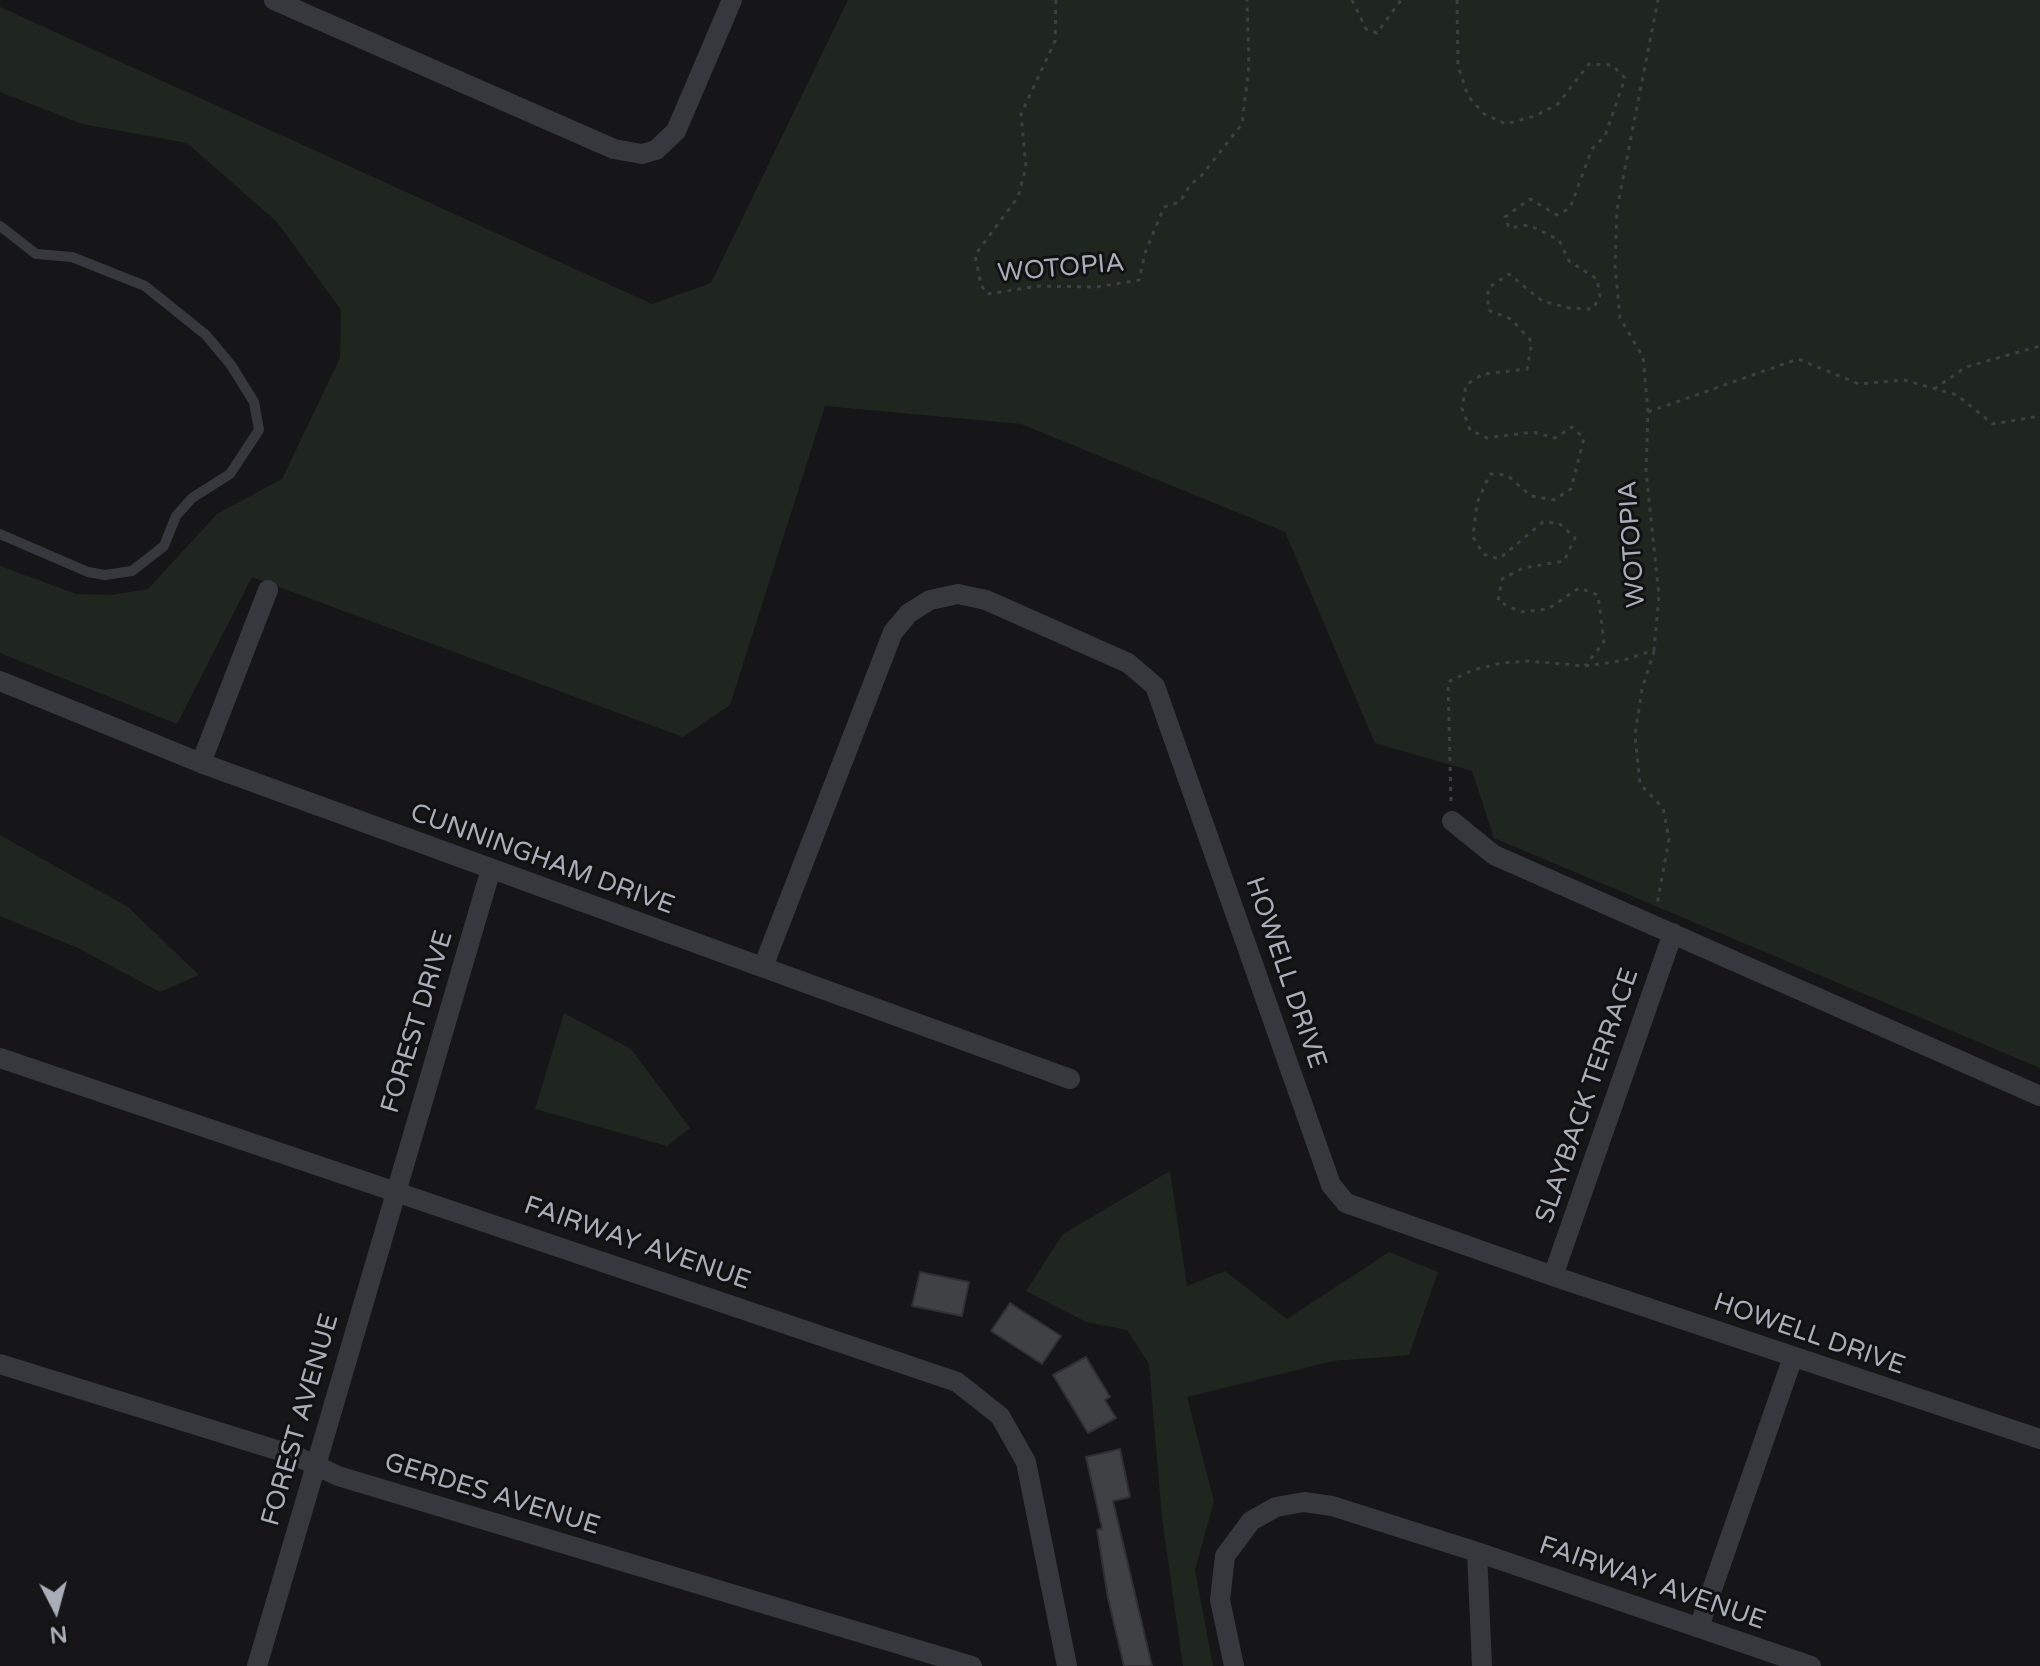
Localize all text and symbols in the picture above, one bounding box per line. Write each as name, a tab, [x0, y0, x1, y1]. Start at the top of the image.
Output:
street label: WOTOPIA	[996, 248, 1126, 290]
street label: WOTOPIA	[1613, 479, 1653, 609]
street label: CUNNINGHAM DRIVE	[406, 798, 678, 922]
street label: HOWELL DRIVE	[1238, 873, 1332, 1073]
street label: FOREST DRIVE	[375, 927, 461, 1117]
street label: SLAYBACK TERRACE	[1530, 965, 1646, 1227]
street label: FAIRWAY AVENUE	[520, 1191, 754, 1297]
street label: HOWELL DRIVE	[1709, 1288, 1909, 1382]
street label: FOREST AVENUE	[256, 1310, 346, 1530]
street label: GERDES AVENUE	[380, 1447, 604, 1543]
street label: FAIRWAY AVENUE	[1535, 1531, 1769, 1637]
north arrow	[16, 1570, 96, 1650]
text: N	[48, 1620, 69, 1648]

